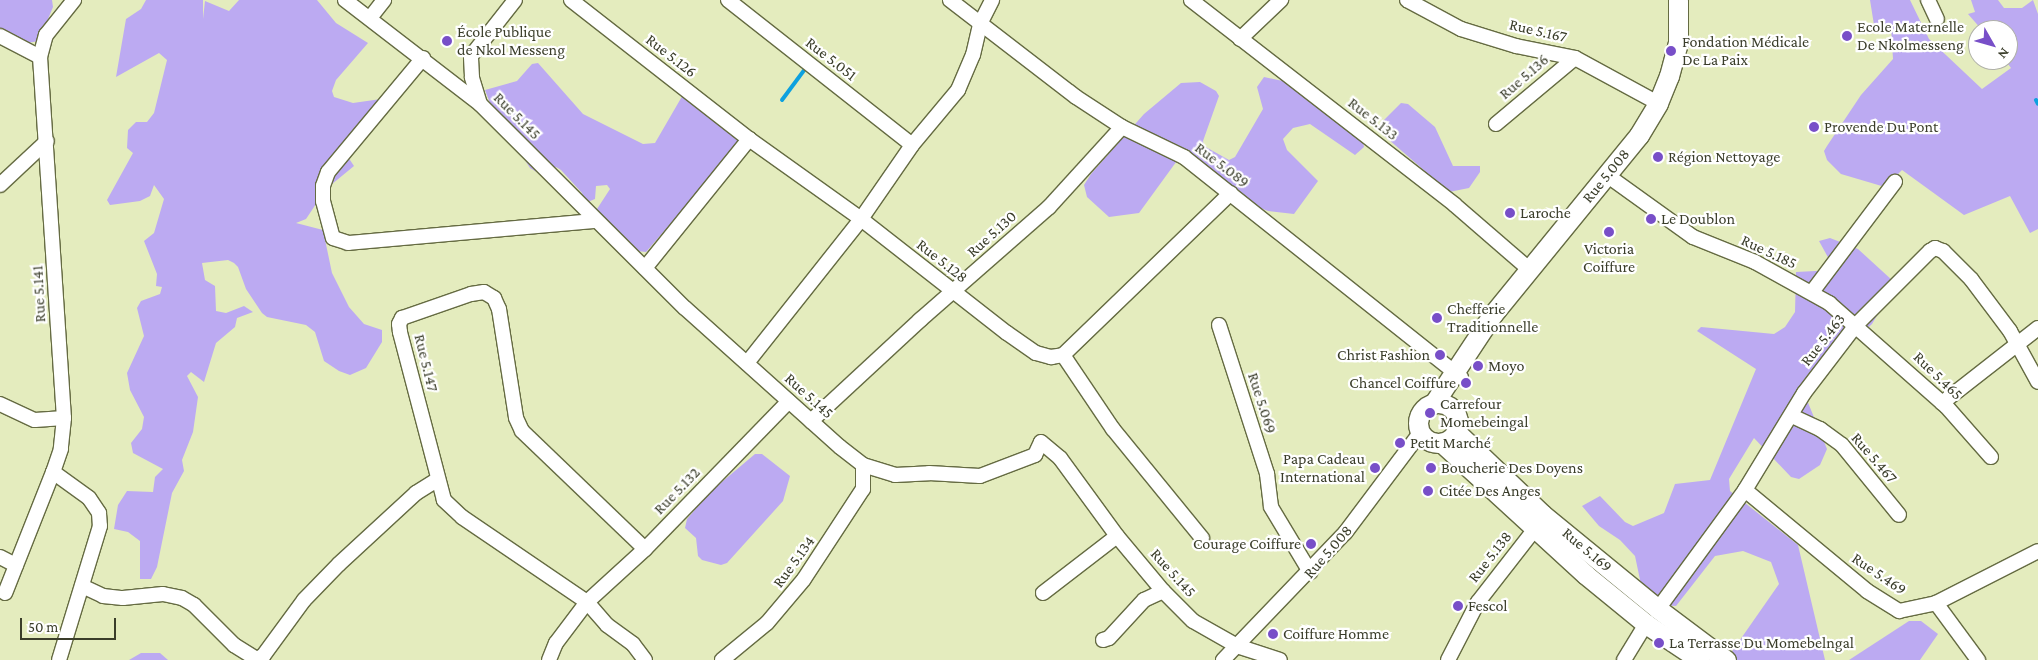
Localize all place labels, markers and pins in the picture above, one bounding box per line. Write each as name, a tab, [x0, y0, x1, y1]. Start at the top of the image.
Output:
place label: Ecole Maternelle De Nkolmesseng	[1857, 17, 1964, 55]
place label: École Publique de Nkol Messeng	[457, 22, 565, 60]
marker: Ecole Maternelle De Nkolmesseng	[1841, 30, 1853, 42]
place label: Fondation Médicale De La Paix	[1682, 32, 1809, 70]
marker: École Publique de Nkol Messeng	[441, 35, 453, 47]
marker: Fondation Médicale De La Paix	[1664, 44, 1678, 58]
place label: Provende Du Pont	[1824, 117, 1938, 137]
marker: Provende Du Pont	[1808, 121, 1820, 133]
place label: Région Nettoyage	[1668, 147, 1780, 167]
marker: Région Nettoyage	[1652, 151, 1664, 163]
place label: Laroche	[1520, 203, 1571, 223]
marker: Laroche	[1504, 207, 1516, 219]
place label: Le Doublon	[1661, 209, 1735, 229]
marker: Le Doublon	[1645, 213, 1657, 225]
marker: Victoria Coiffure	[1603, 226, 1615, 238]
place label: Victoria Coiffure	[1583, 239, 1635, 277]
place label: Chefferie Traditionnelle	[1447, 299, 1538, 337]
marker: Chefferie Traditionnelle	[1431, 312, 1443, 324]
place label: Christ Fashion	[1337, 345, 1430, 365]
marker: Christ Fashion	[1434, 349, 1446, 361]
place label: Moyo	[1488, 356, 1524, 376]
marker: Moyo	[1472, 360, 1484, 372]
place label: Chancel Coiffure	[1349, 373, 1456, 393]
marker: Chancel Coiffure	[1460, 377, 1472, 389]
place label: Carrefour Momebeingal	[1440, 394, 1528, 432]
marker: Carrefour Momebeingal	[1424, 407, 1436, 419]
place label: Petit Marché	[1410, 433, 1491, 453]
marker: Petit Marché	[1394, 437, 1406, 449]
place label: Papa Cadeau International	[1280, 449, 1365, 487]
place label: Boucherie Des Doyens	[1441, 458, 1583, 478]
marker: Papa Cadeau International	[1369, 462, 1381, 474]
marker: Boucherie Des Doyens	[1425, 462, 1437, 474]
place label: Citée Des Anges	[1439, 481, 1540, 501]
marker: Citée Des Anges	[1421, 484, 1435, 498]
place label: Courage Coiffure	[1193, 534, 1301, 554]
marker: Courage Coiffure	[1305, 538, 1317, 550]
place label: Fescol	[1468, 596, 1508, 616]
marker: Fescol	[1452, 600, 1464, 612]
place label: Coiffure Homme	[1283, 624, 1389, 644]
marker: Coiffure Homme	[1267, 628, 1279, 640]
place label: La Terrasse Du Momebelngal	[1669, 633, 1854, 653]
marker: La Terrasse Du Momebelngal	[1653, 637, 1665, 649]

